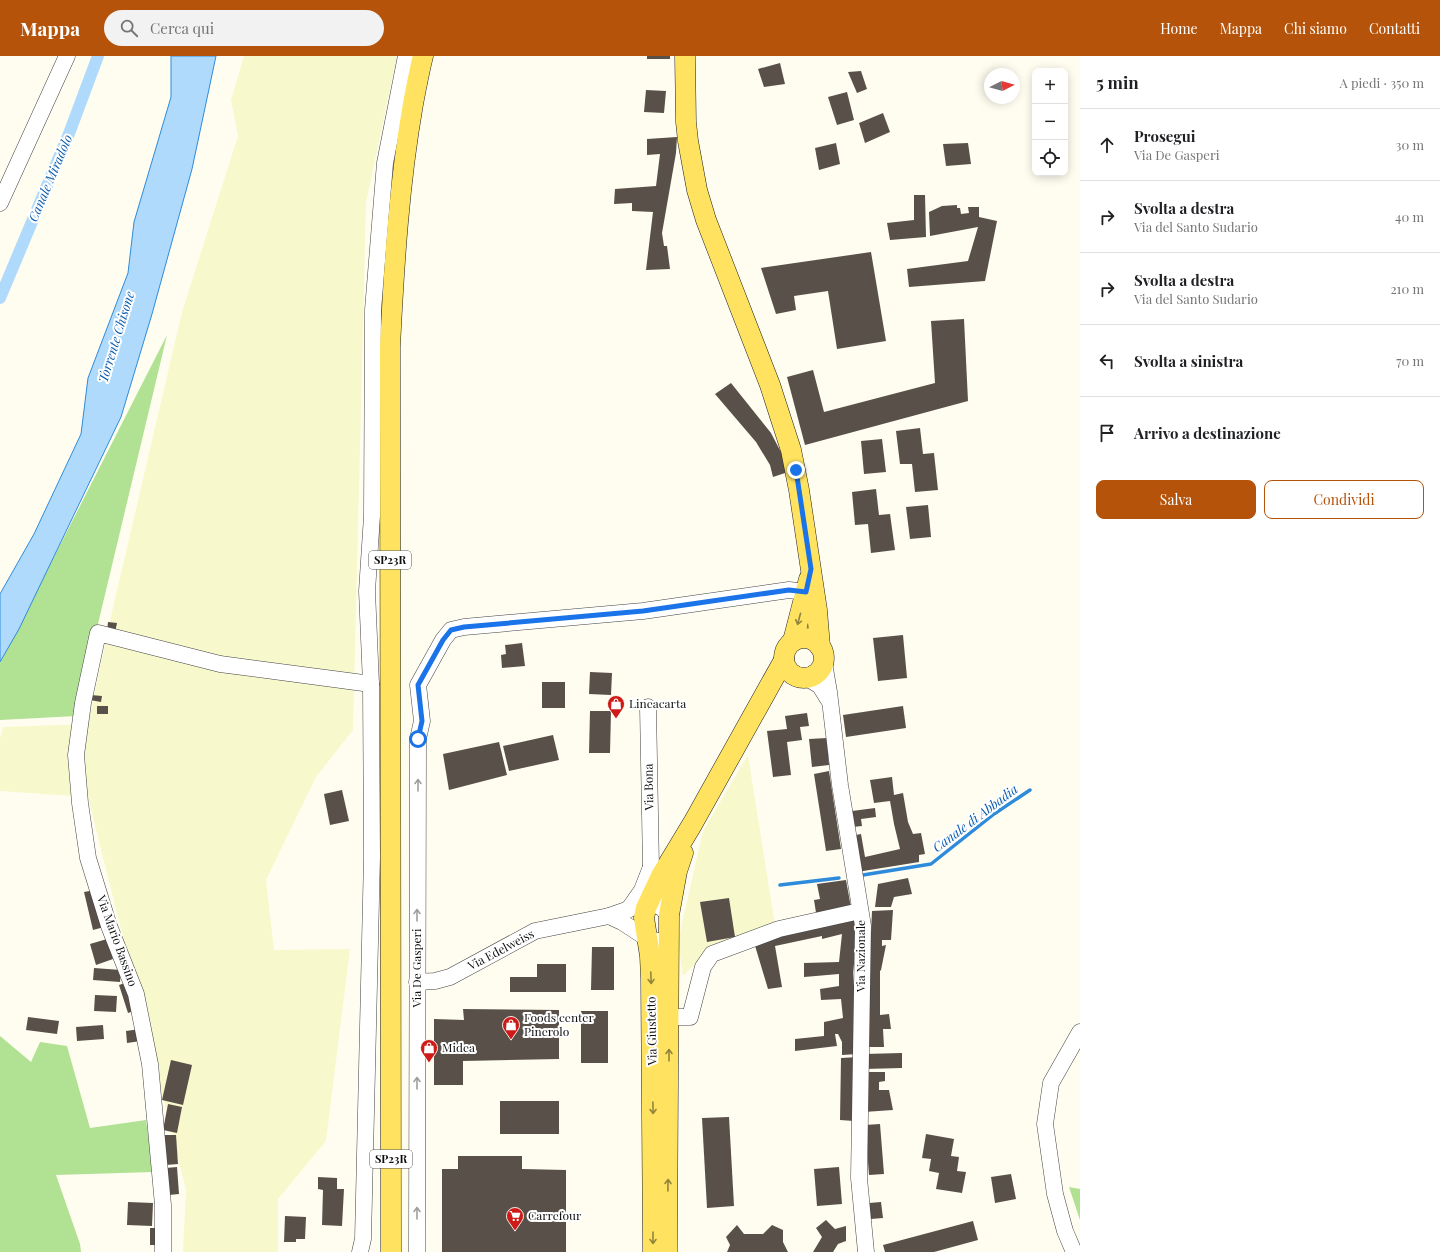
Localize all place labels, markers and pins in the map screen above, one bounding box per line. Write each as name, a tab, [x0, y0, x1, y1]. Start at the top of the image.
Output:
shop icon: Lineacarta	[606, 694, 626, 719]
place label: Lineacarta	[629, 695, 686, 711]
place label: Foods center Pinerolo	[524, 1009, 594, 1039]
shop icon: Foods center Pinerolo	[501, 1015, 521, 1040]
shop icon: Midea	[419, 1038, 439, 1063]
place label: Midea	[442, 1039, 475, 1055]
supermarket icon: Carrefour	[505, 1206, 525, 1231]
place label: Carrefour	[528, 1207, 582, 1223]

